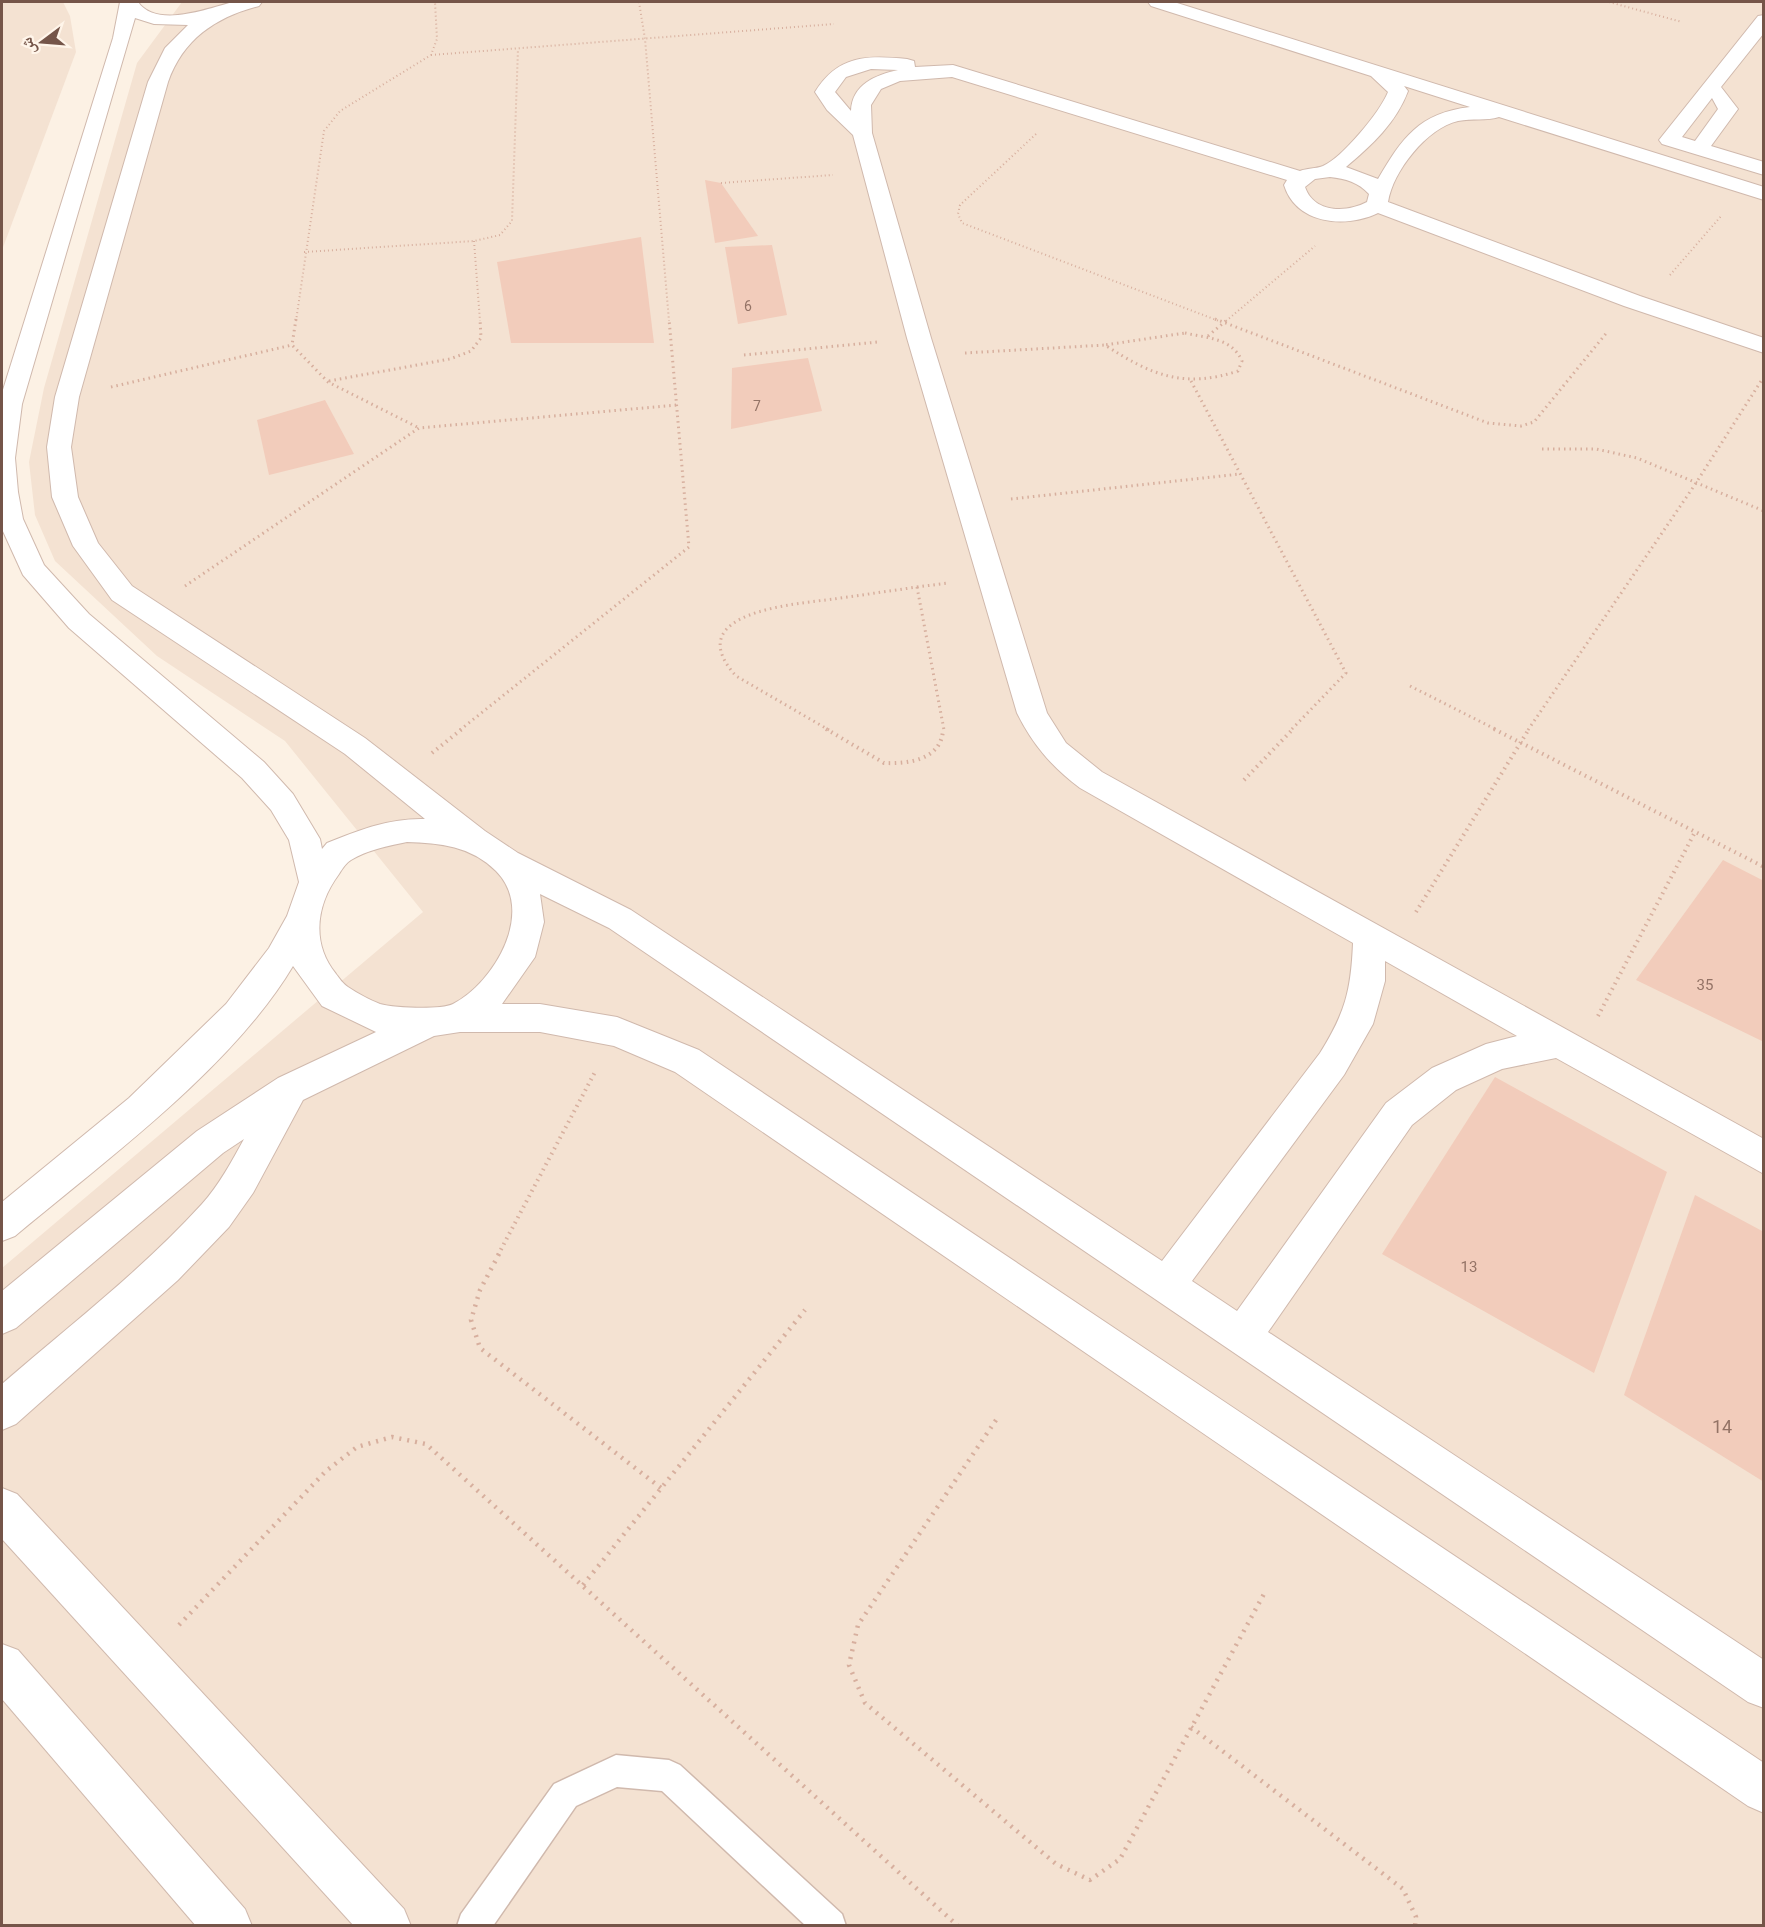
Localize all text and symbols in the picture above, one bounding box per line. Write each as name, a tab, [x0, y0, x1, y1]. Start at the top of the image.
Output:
north arrow	[12, 12, 72, 72]
text: ش	[17, 35, 40, 57]
house number: 6	[744, 298, 752, 314]
house number: 7	[753, 398, 761, 414]
house number: 35	[1697, 976, 1713, 994]
house number: 13	[1461, 1258, 1477, 1276]
house number: 14	[1712, 1416, 1732, 1437]

